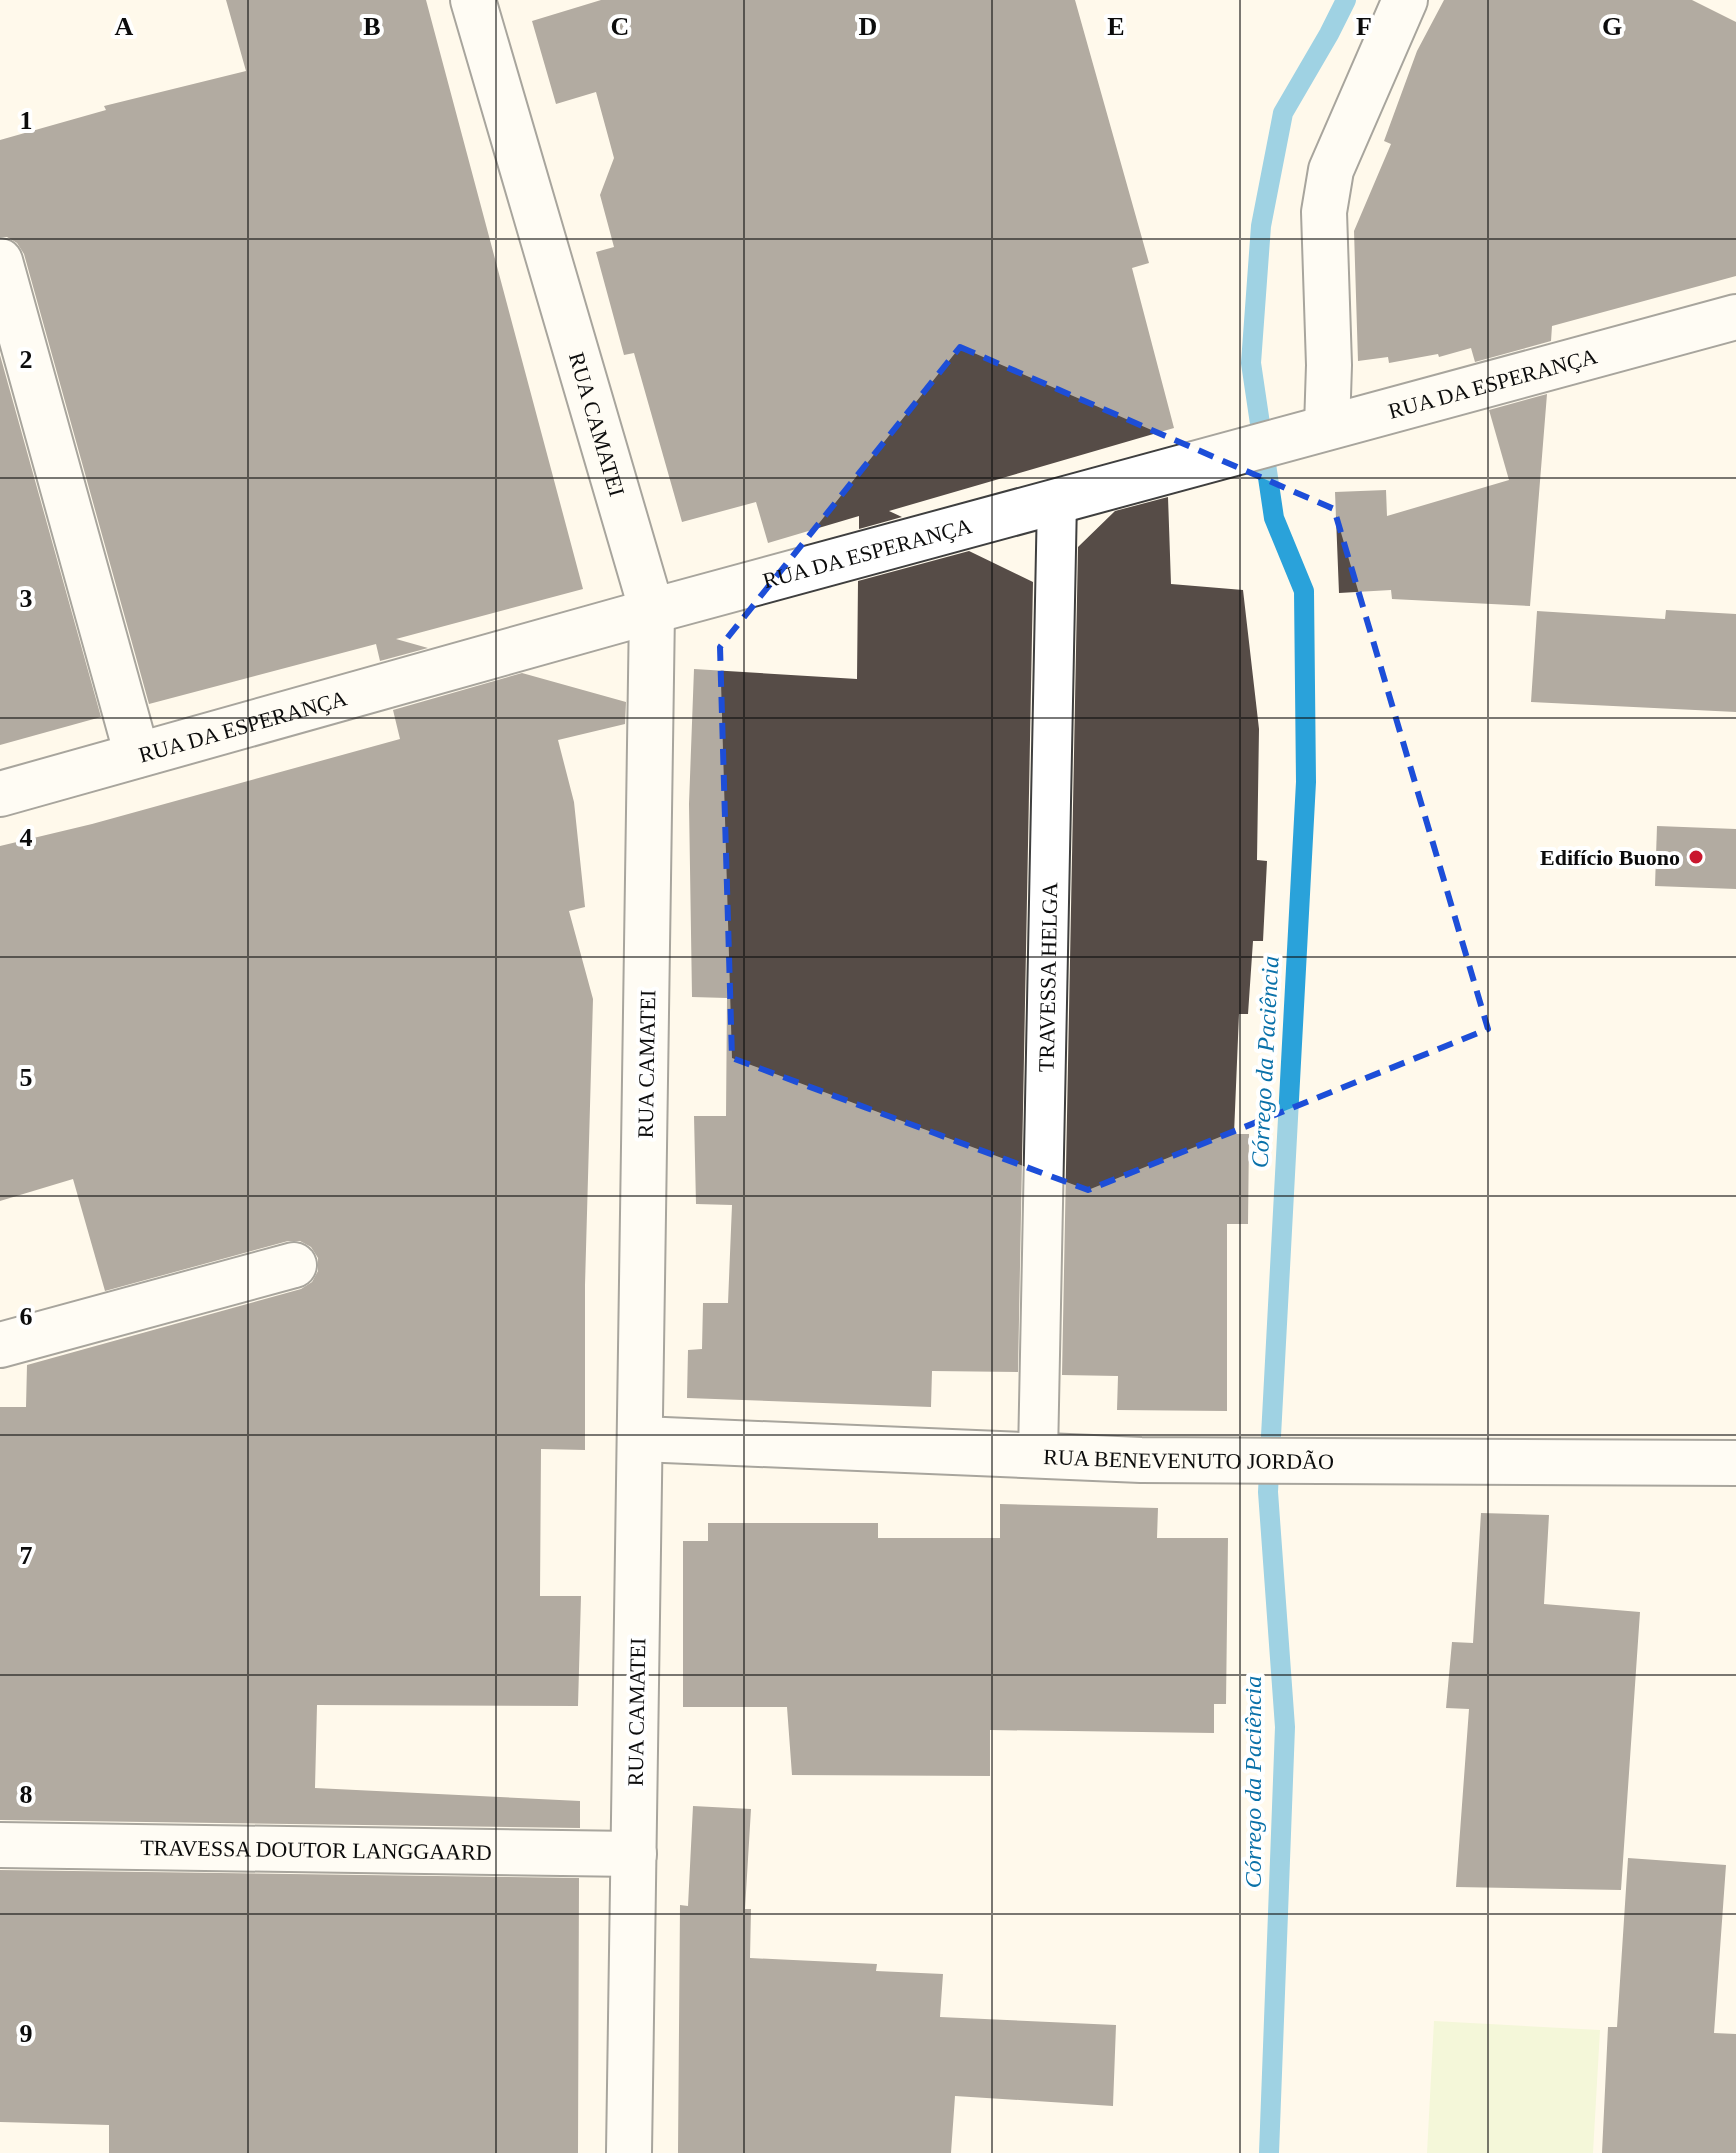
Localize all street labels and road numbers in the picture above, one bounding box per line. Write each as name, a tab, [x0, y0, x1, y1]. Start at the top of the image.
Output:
street label: RUA DA ESPERANÇA	[1385, 343, 1600, 424]
street label: RUA CAMATEI	[564, 349, 630, 499]
street label: RUA DA ESPERANÇA	[760, 513, 974, 593]
street label: RUA DA ESPERANÇA	[136, 685, 350, 768]
street label: TRAVESSA HELGA	[1034, 882, 1062, 1072]
street label: RUA CAMATEI	[633, 990, 660, 1138]
street label: RUA BENEVENUTO JORDÃO	[1043, 1444, 1334, 1474]
street label: RUA CAMATEI	[623, 1638, 650, 1786]
street label: TRAVESSA DOUTOR LANGGAARD	[140, 1835, 492, 1865]

